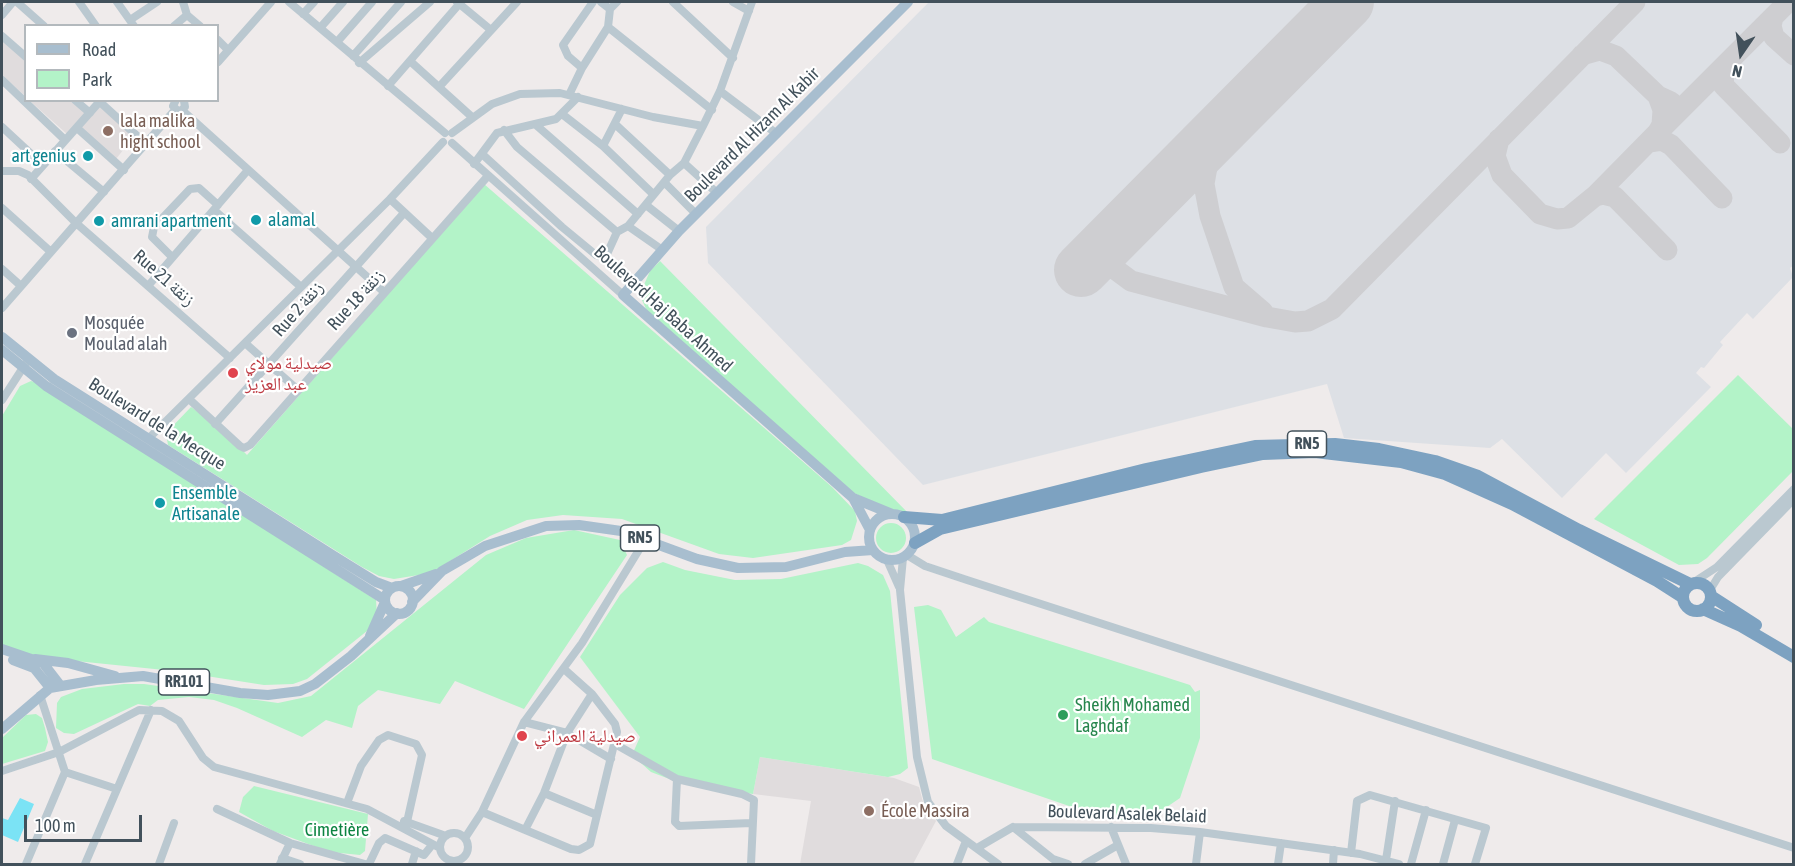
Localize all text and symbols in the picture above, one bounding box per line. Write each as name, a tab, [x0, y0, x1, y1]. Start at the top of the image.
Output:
legend	[24, 24, 219, 102]
north arrow	[1711, 24, 1771, 84]
text: Road	[82, 39, 116, 60]
text: N	[1730, 62, 1744, 81]
street label: Boulevard Al Hizam Al Kabir	[680, 63, 824, 207]
text: Park	[82, 69, 112, 90]
place label: lala malika hight school	[120, 110, 200, 152]
marker: lala malika hight school	[101, 124, 115, 138]
place label: art genius	[11, 145, 76, 167]
marker: art genius	[81, 149, 95, 163]
place label: alamal	[268, 209, 316, 231]
place label: amrani apartment	[111, 210, 232, 232]
marker: alamal	[249, 213, 263, 227]
marker: amrani apartment	[92, 214, 106, 228]
street label: Boulevard Haj Baba Ahmed	[589, 241, 737, 377]
street label: Rue 21 زنقة	[129, 245, 199, 311]
street label: Rue 18 زنقة	[323, 265, 389, 335]
street label: Rue 2 زنقة	[268, 277, 328, 341]
place label: Mosquée Moulad alah	[84, 312, 168, 354]
marker: Mosquée Moulad alah	[65, 326, 79, 340]
place label: صيدلية مولاي عبد العزيز	[245, 352, 332, 394]
marker: صيدلية مولاي عبد العزيز	[226, 366, 240, 380]
street label: Boulevard de la Mecque	[85, 373, 229, 475]
road number: RN5	[1288, 431, 1326, 457]
place label: Ensemble Artisanale	[172, 482, 240, 524]
marker: Ensemble Artisanale	[153, 496, 167, 510]
road number: RN5	[620, 525, 660, 551]
road number: RR101	[158, 669, 210, 695]
place label: Sheikh Mohamed Laghdaf	[1075, 694, 1190, 736]
marker: Sheikh Mohamed Laghdaf	[1056, 708, 1070, 722]
place label: صيدلية العمراني	[534, 725, 636, 747]
marker: صيدلية العمراني	[515, 729, 529, 743]
place label: École Massira	[881, 800, 970, 822]
street label: Boulevard Asalek Belaid	[1047, 800, 1207, 828]
scale bar	[27, 803, 146, 841]
marker: École Massira	[862, 804, 876, 818]
text: 100 m	[35, 815, 76, 836]
park label: Cimetière	[305, 819, 369, 841]

